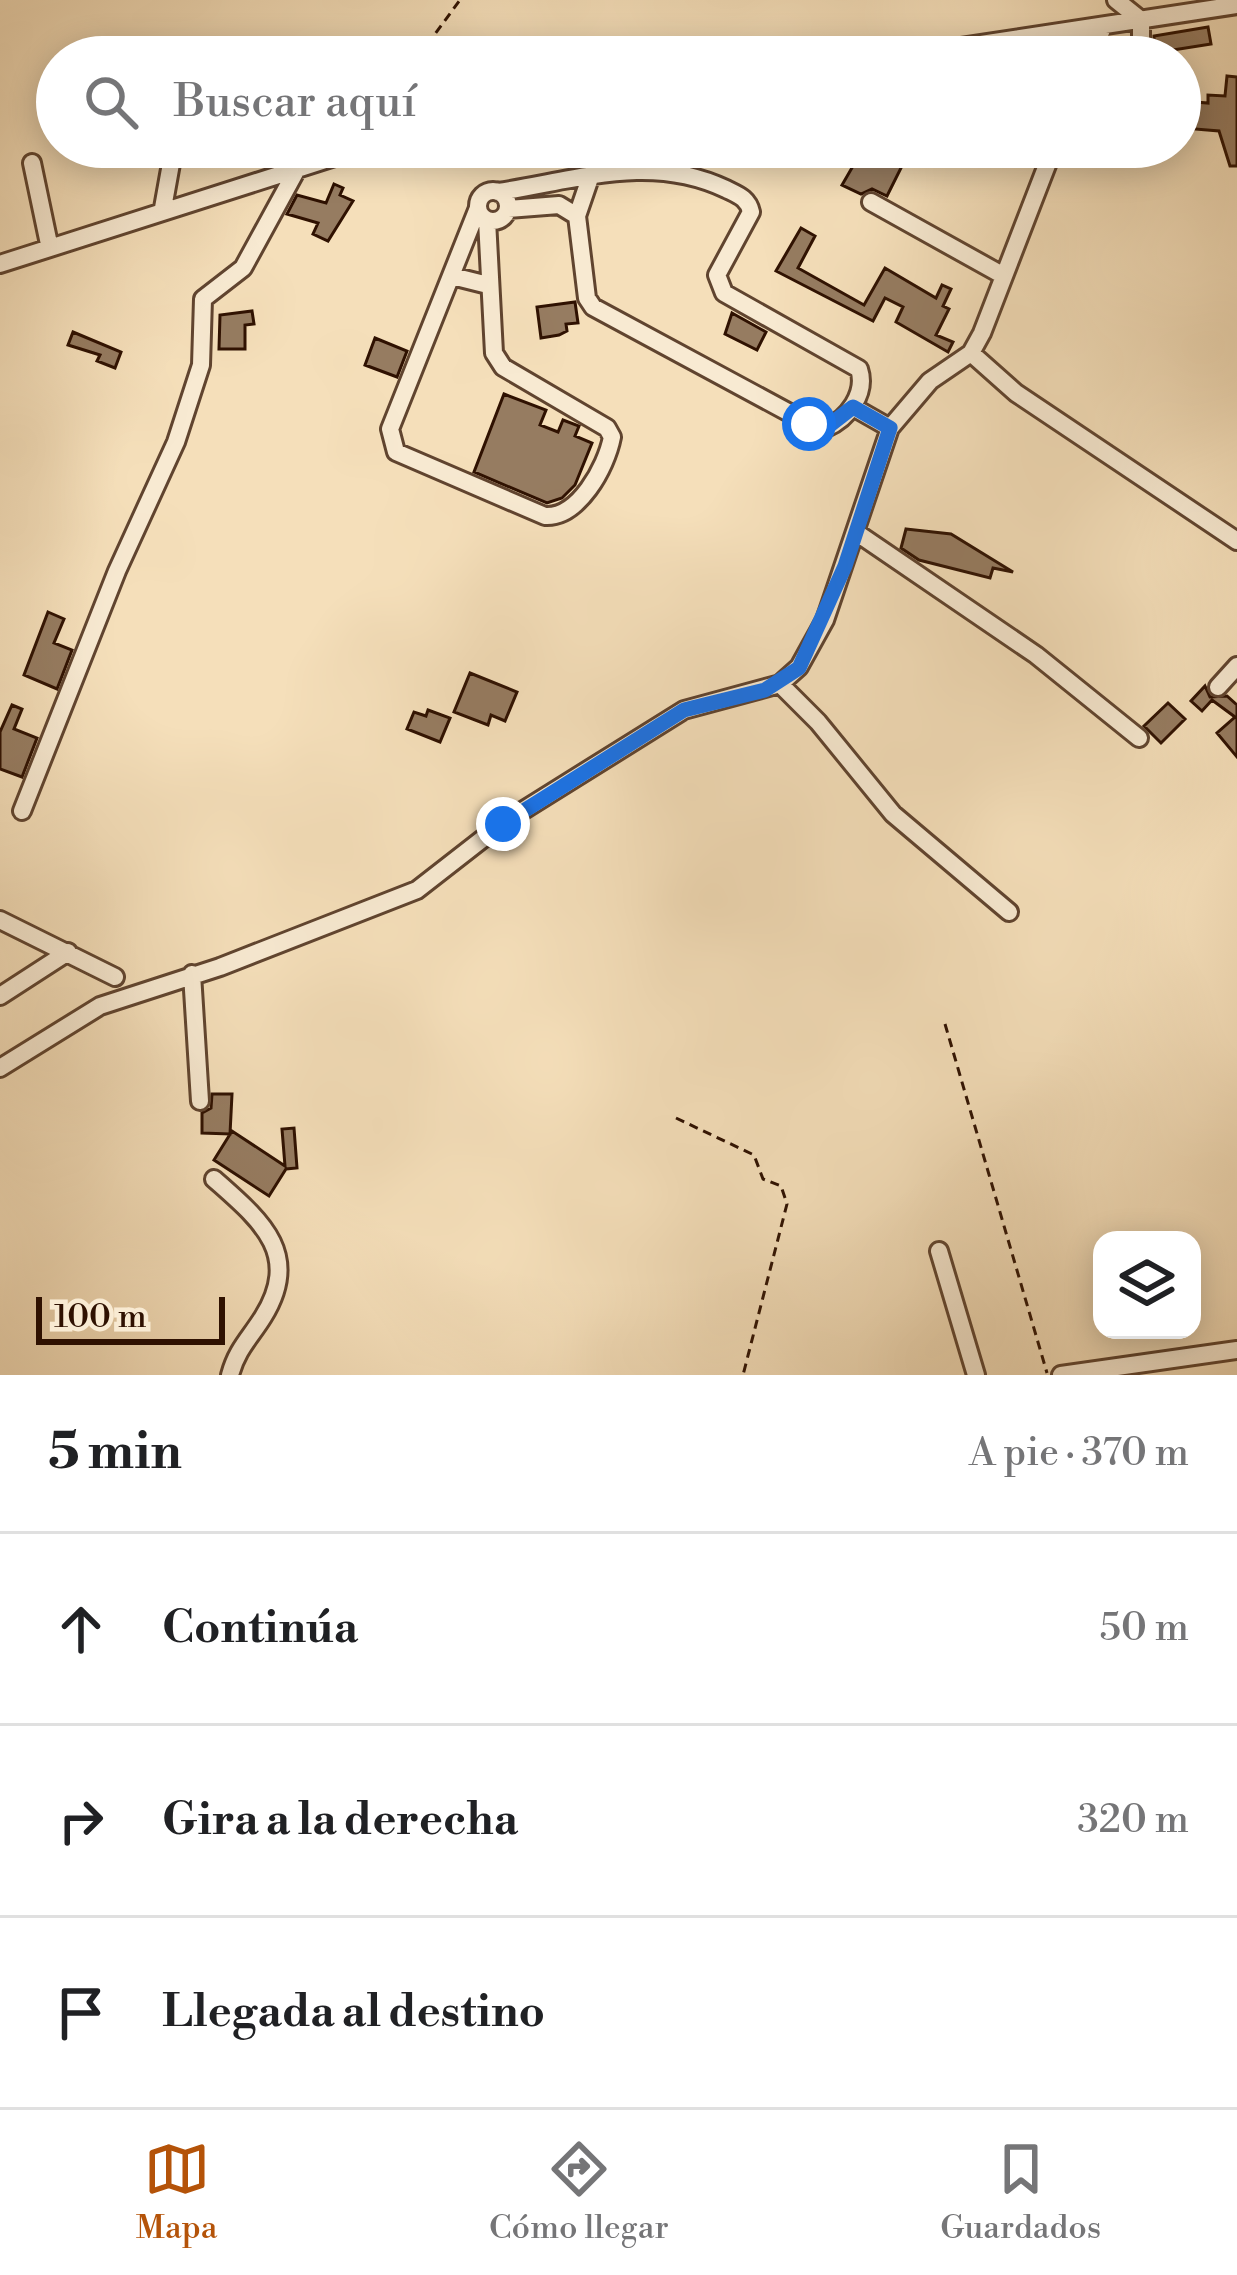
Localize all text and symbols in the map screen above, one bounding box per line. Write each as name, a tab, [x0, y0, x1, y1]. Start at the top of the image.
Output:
search box	[36, 36, 1201, 168]
icon: search	[78, 69, 144, 135]
text: Buscar aquí	[174, 74, 416, 131]
route start	[782, 397, 836, 451]
route end	[476, 797, 530, 851]
map controls	[1093, 1231, 1201, 1339]
button: layers	[1093, 1231, 1201, 1339]
scale bar	[36, 1291, 225, 1344]
text: 100 m	[54, 1297, 147, 1338]
text: 5 min	[48, 1421, 182, 1485]
text: A pie · 370 m	[969, 1429, 1189, 1478]
icon: ahead	[48, 1596, 114, 1662]
text: Continúa	[162, 1600, 358, 1657]
text: 50 m	[1099, 1604, 1189, 1653]
icon: right	[48, 1788, 114, 1854]
text: Gira a la derecha	[162, 1792, 518, 1849]
text: 320 m	[1077, 1796, 1189, 1845]
icon: arrive	[48, 1980, 114, 2046]
text: Llegada al destino	[162, 1984, 545, 2041]
tab: Mapa	[136, 2136, 217, 2249]
tab: Cómo llegar	[489, 2136, 669, 2249]
tab: Guardados	[940, 2136, 1101, 2249]

